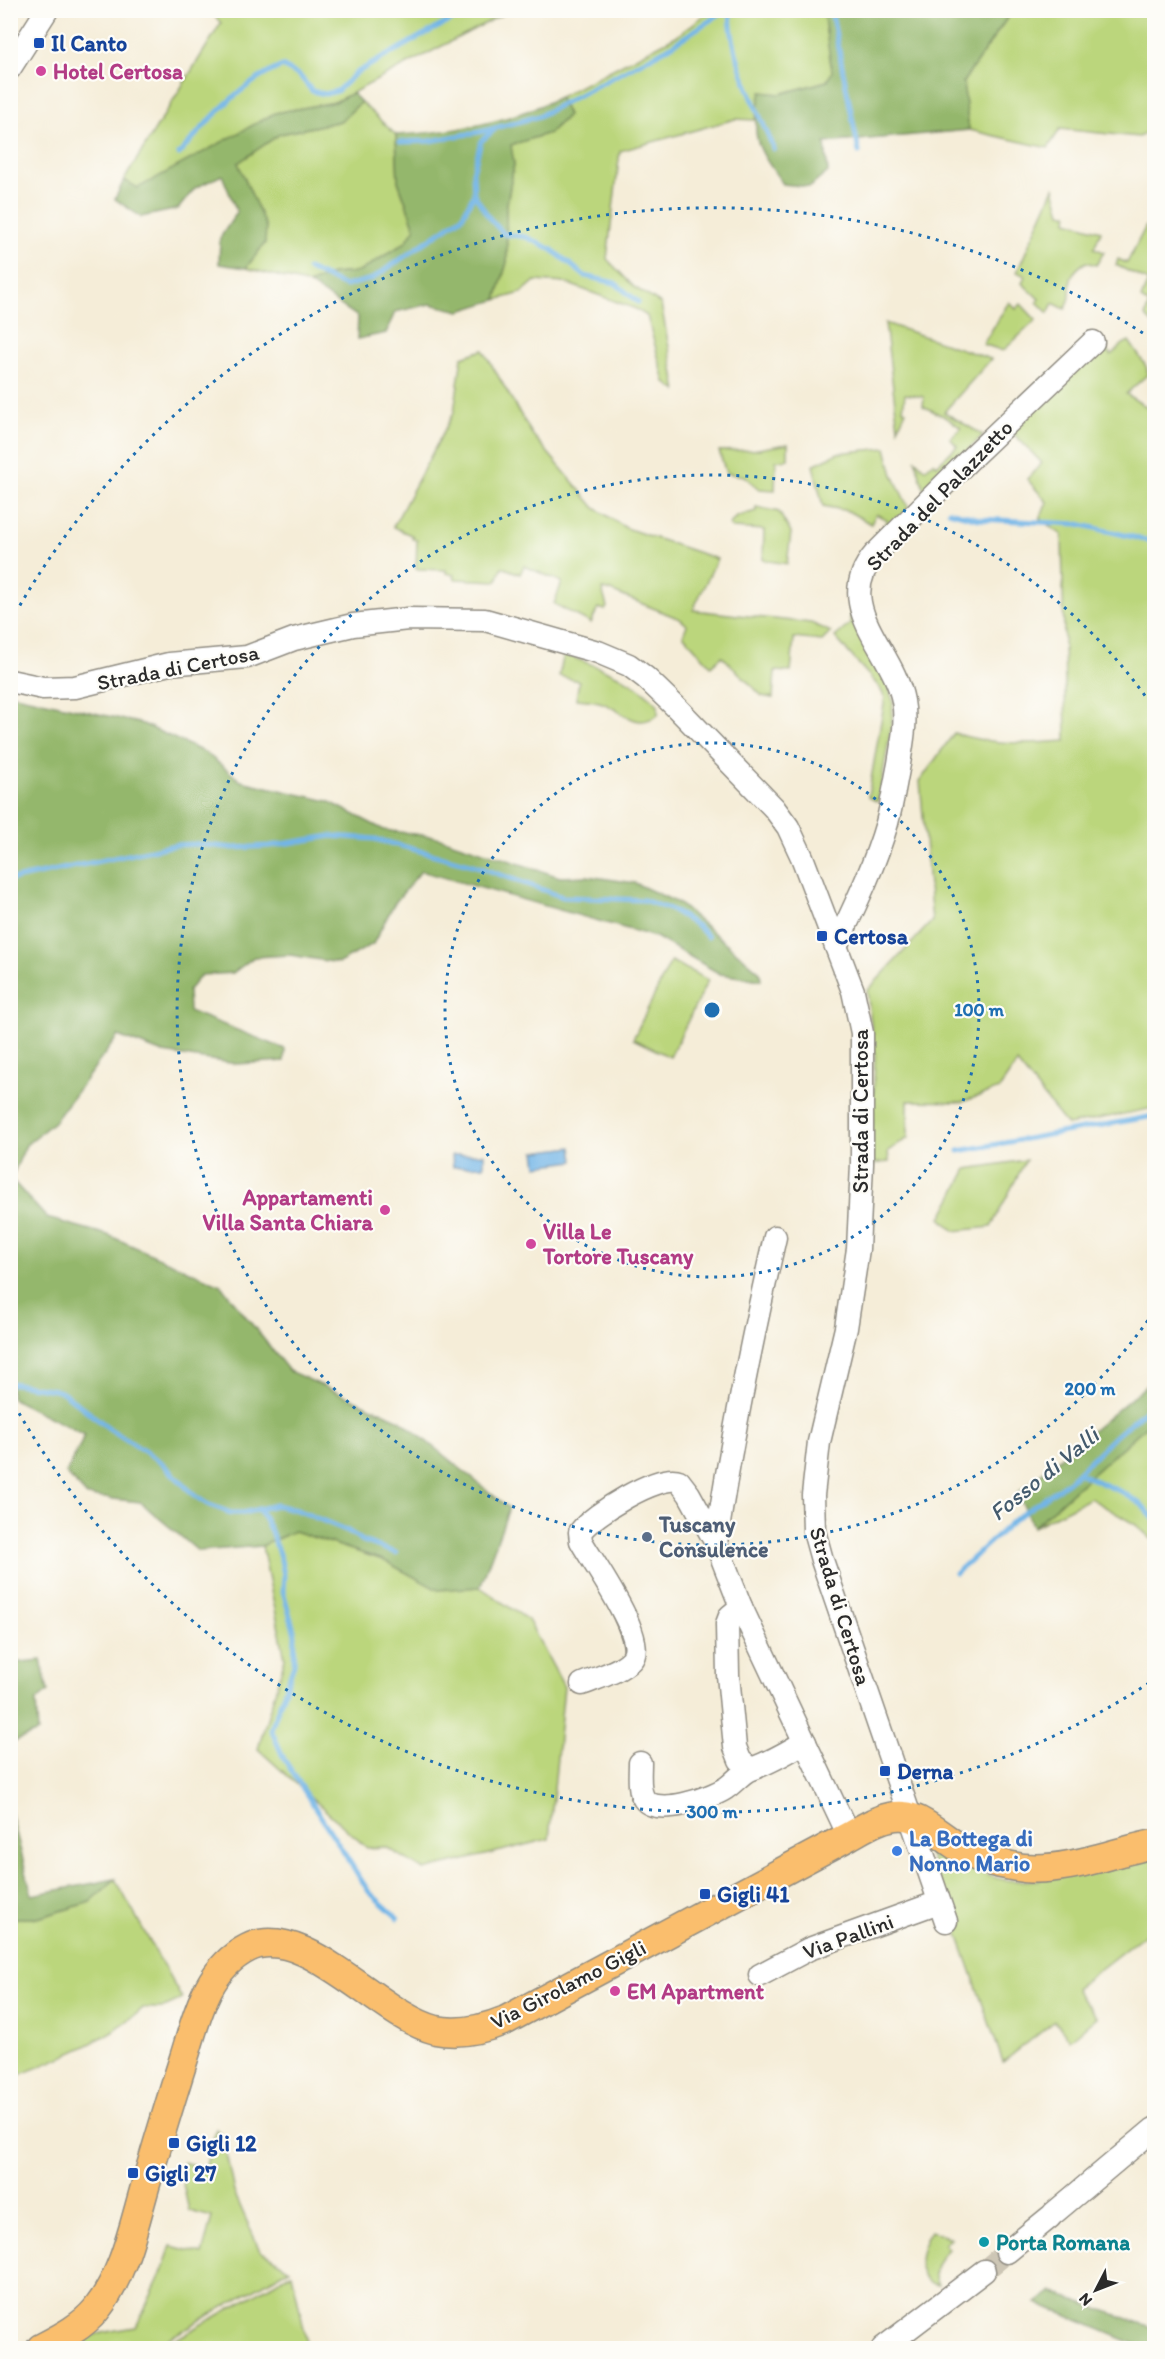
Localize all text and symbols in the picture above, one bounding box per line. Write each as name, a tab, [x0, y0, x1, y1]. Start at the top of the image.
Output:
place label: Il Canto	[51, 30, 127, 57]
marker: Il Canto	[32, 36, 46, 50]
place label: Hotel Certosa	[53, 58, 183, 85]
marker: Hotel Certosa	[34, 64, 48, 78]
street label: Strada del Palazzetto	[860, 414, 1019, 577]
street label: Strada di Certosa	[95, 638, 262, 696]
place label: Certosa	[834, 923, 909, 950]
marker: Certosa	[815, 929, 829, 943]
text: 100 m	[954, 999, 1005, 1021]
centre of rings	[702, 1000, 722, 1020]
street label: Strada di Certosa	[847, 1028, 874, 1193]
place label: Appartamenti Villa Santa Chiara	[203, 1184, 374, 1236]
marker: Appartamenti Villa Santa Chiara	[378, 1203, 392, 1217]
place label: Villa Le Tortore Tuscany	[542, 1218, 694, 1270]
marker: Villa Le Tortore Tuscany	[524, 1237, 538, 1251]
text: 200 m	[1065, 1378, 1116, 1400]
water label: Fosso di Valli	[983, 1419, 1107, 1527]
place label: Tuscany Consulence	[658, 1511, 768, 1563]
street label: Strada di Certosa	[804, 1524, 878, 1689]
marker: Tuscany Consulence	[640, 1530, 654, 1544]
place label: Derna	[897, 1758, 954, 1785]
marker: Derna	[878, 1764, 892, 1778]
text: 300 m	[686, 1801, 738, 1823]
place label: La Bottega di Nonno Mario	[909, 1825, 1033, 1877]
marker: La Bottega di Nonno Mario	[890, 1844, 904, 1858]
place label: Gigli 41	[717, 1881, 790, 1908]
marker: Gigli 41	[698, 1887, 712, 1901]
street label: Via Pallini	[799, 1908, 897, 1965]
street label: Via Girolamo Gigli	[486, 1934, 650, 2035]
place label: EM Apartment	[627, 1978, 765, 2005]
marker: EM Apartment	[608, 1984, 622, 1998]
place label: Gigli 12	[186, 2130, 257, 2157]
marker: Gigli 12	[167, 2136, 181, 2150]
place label: Gigli 27	[145, 2160, 216, 2187]
marker: Gigli 27	[126, 2166, 140, 2180]
place label: Porta Romana	[996, 2229, 1130, 2256]
marker: Porta Romana	[977, 2235, 991, 2249]
north arrow	[1066, 2260, 1126, 2320]
text: N	[1075, 2289, 1096, 2310]

